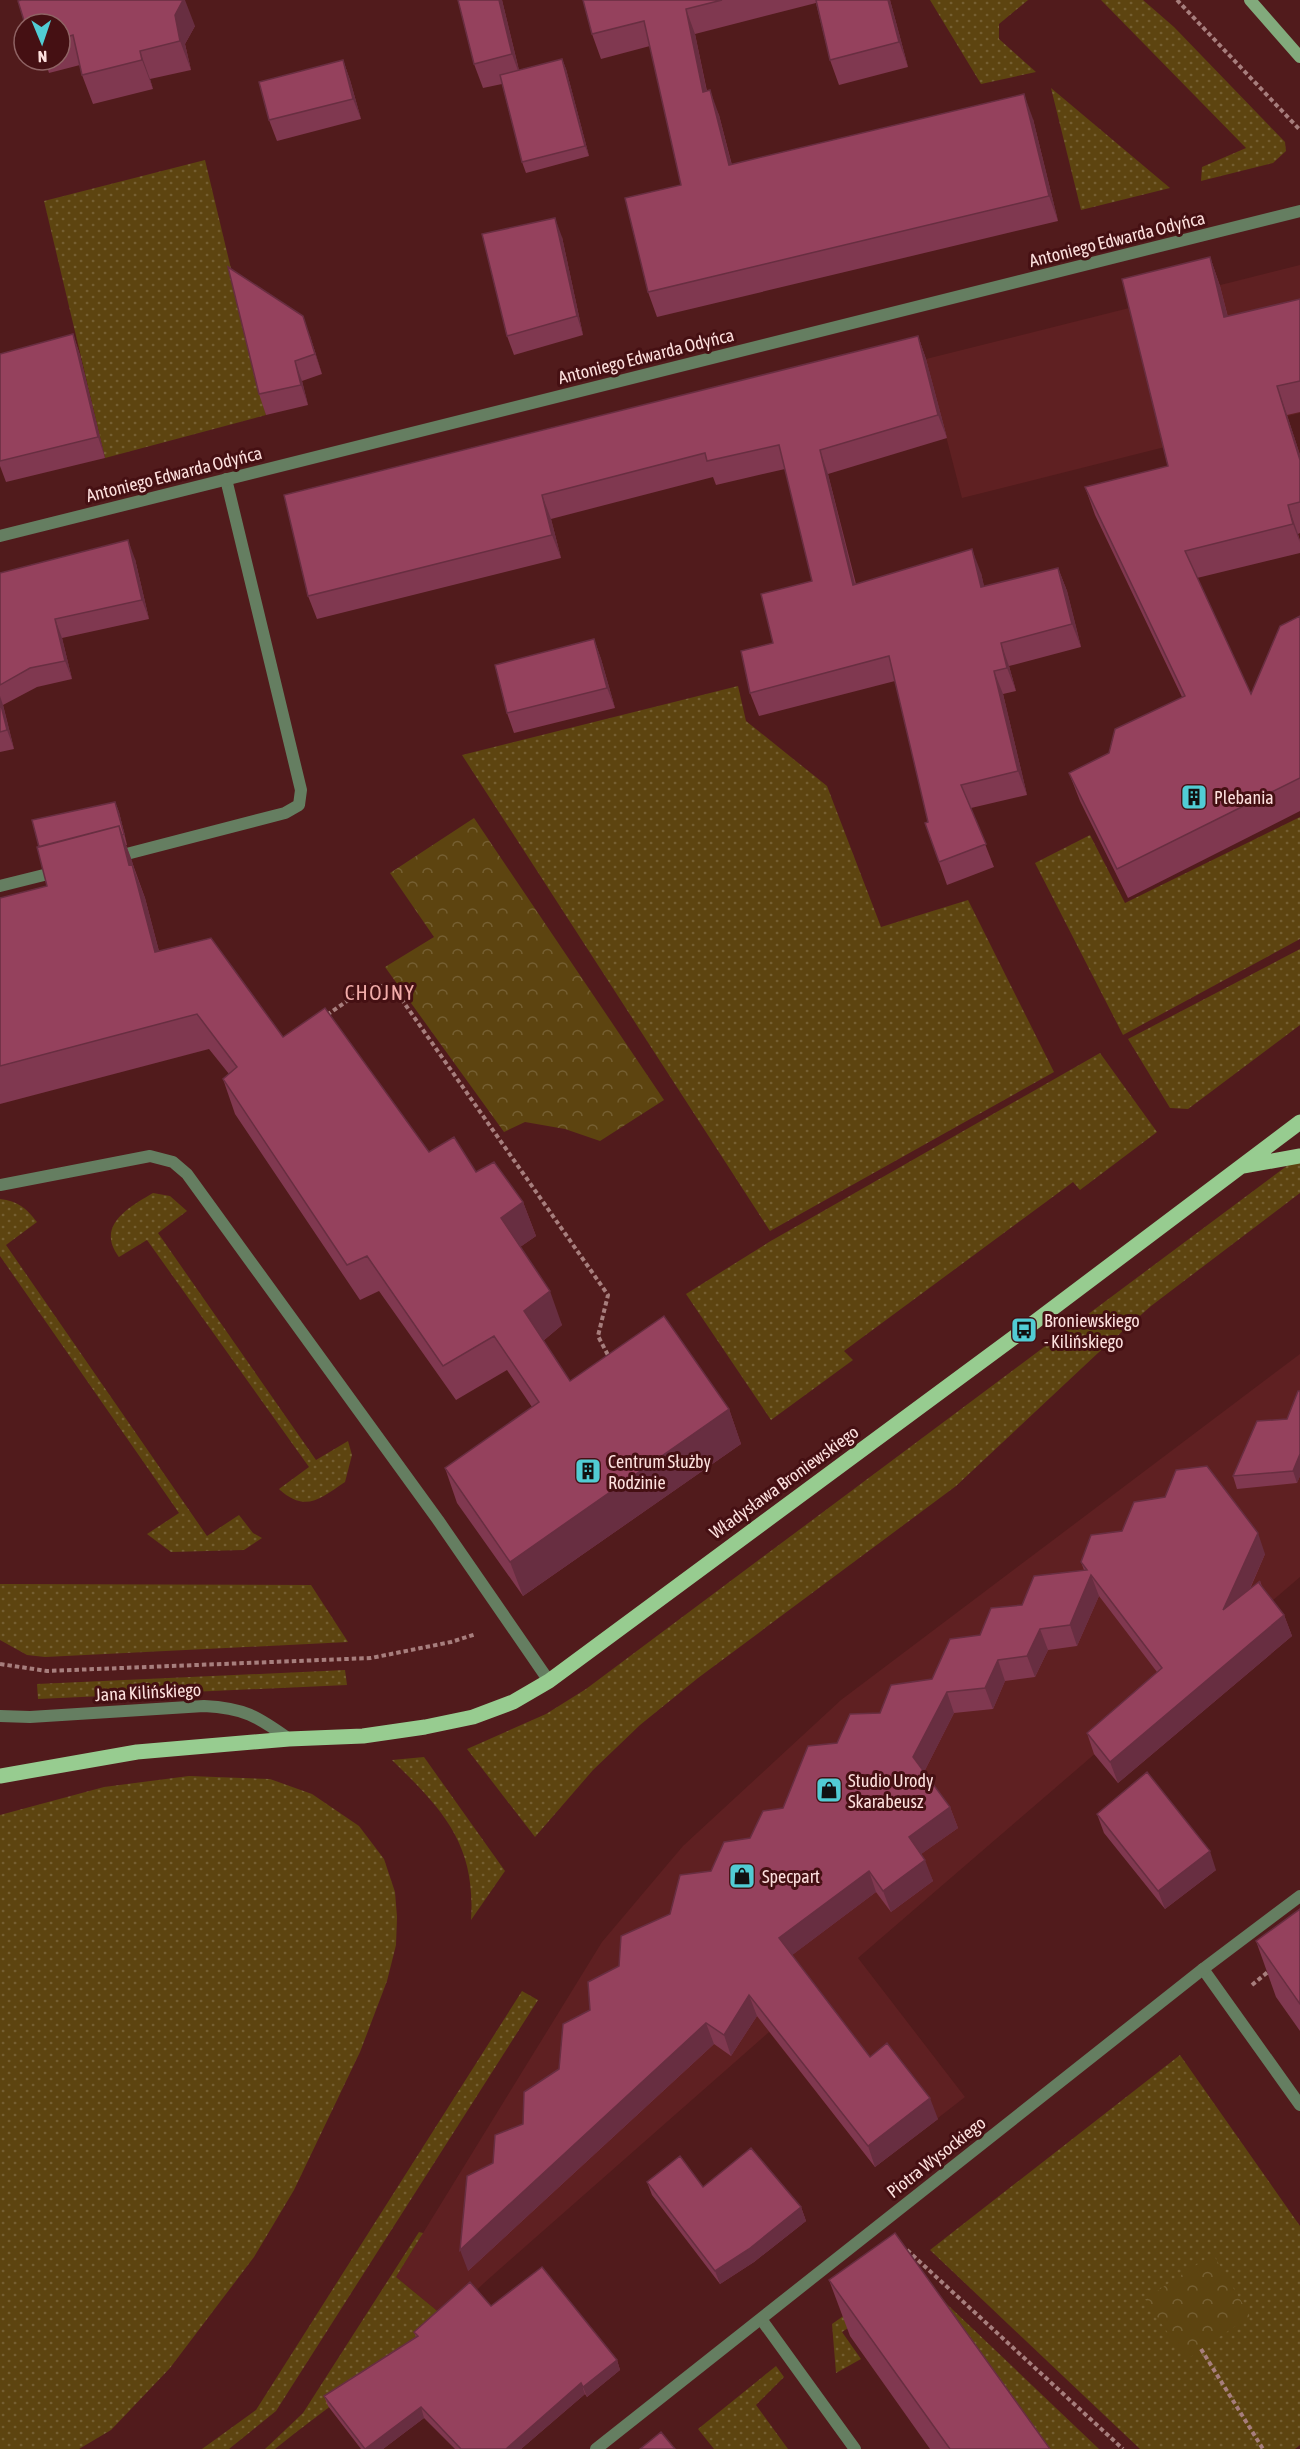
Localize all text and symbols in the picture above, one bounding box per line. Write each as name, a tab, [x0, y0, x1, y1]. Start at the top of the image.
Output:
north arrow	[12, 12, 72, 72]
text: N	[37, 48, 48, 66]
street label: Antoniego Edwarda Odyńca	[1027, 207, 1207, 271]
street label: Antoniego Edwarda Odyńca	[556, 324, 736, 388]
street label: Antoniego Edwarda Odyńca	[84, 442, 264, 506]
building icon: Plebania	[1179, 782, 1209, 812]
place label: Plebania	[1214, 787, 1274, 808]
district label: CHOJNY	[345, 980, 415, 1004]
place label: Broniewskiego - Kilińskiego	[1044, 1310, 1140, 1352]
bus stop icon: Broniewskiego - Kilińskiego	[1009, 1315, 1039, 1345]
street label: Władysława Broniewskiego	[705, 1421, 863, 1543]
place label: Centrum Służby Rodzinie	[608, 1451, 711, 1493]
building icon: Centrum Służby Rodzinie	[573, 1456, 603, 1486]
street label: Jana Kilińskiego	[94, 1679, 202, 1705]
place label: Studio Urody Skarabeusz	[848, 1770, 933, 1812]
shop icon: Studio Urody Skarabeusz	[814, 1775, 844, 1805]
shop icon: Specpart	[727, 1861, 757, 1891]
place label: Specpart	[762, 1866, 820, 1887]
street label: Piotra Wysockiego	[882, 2112, 990, 2202]

